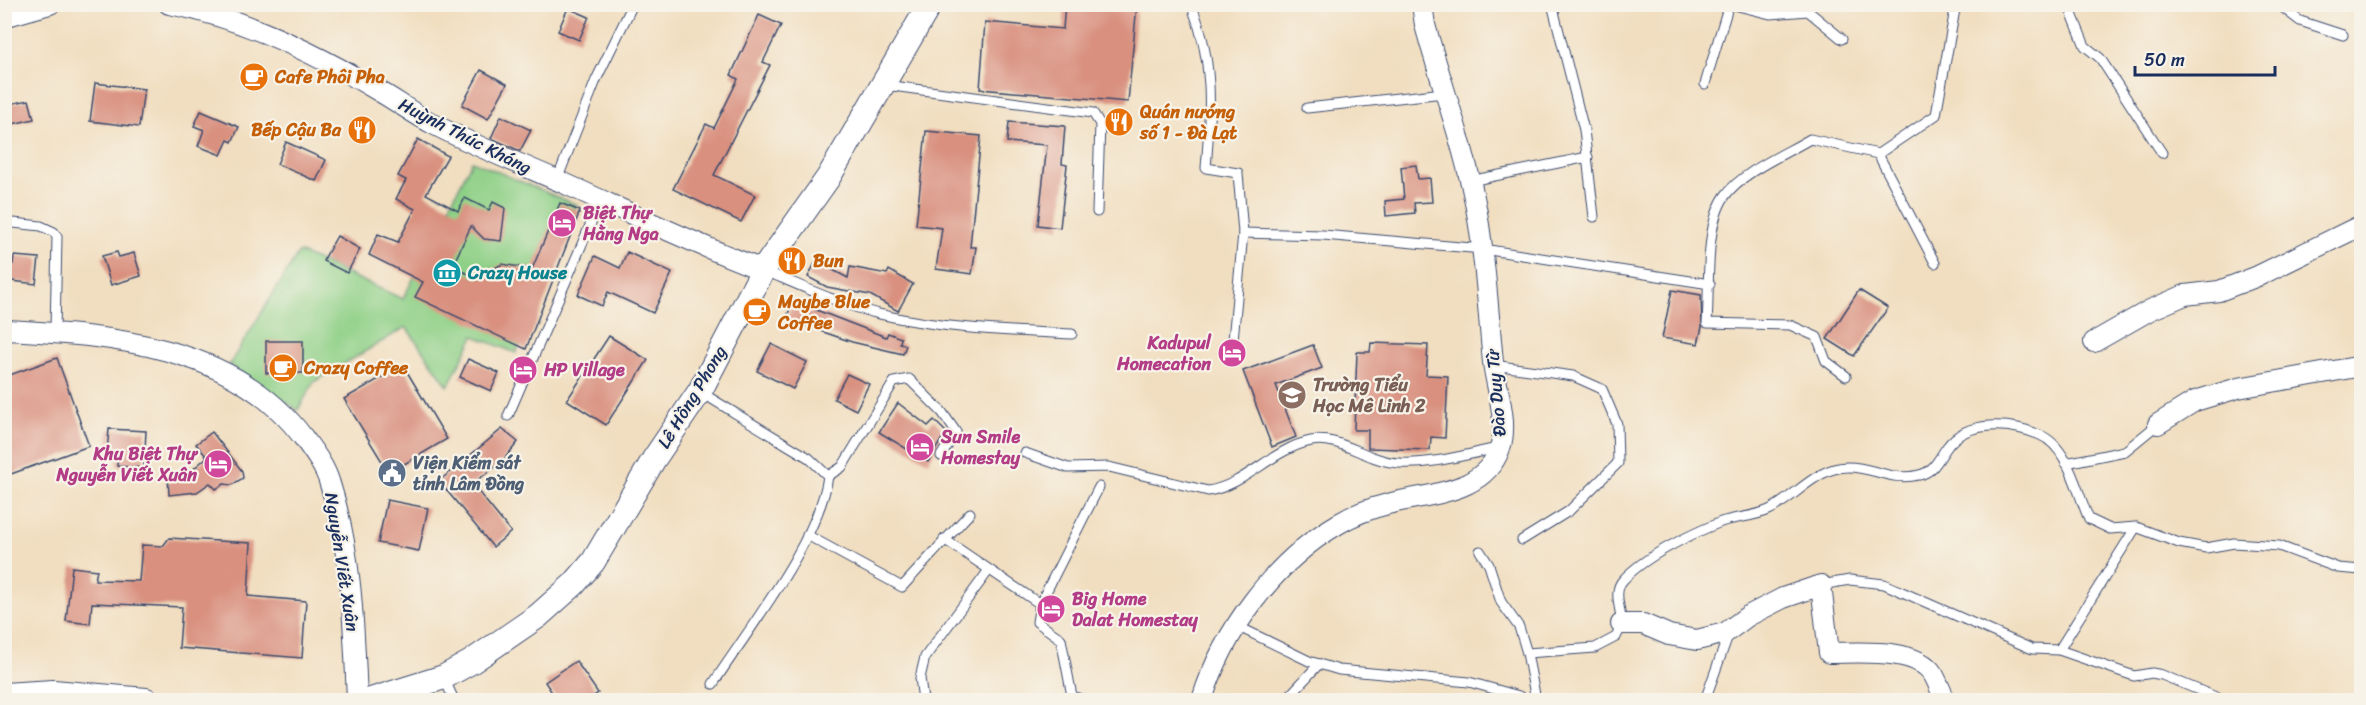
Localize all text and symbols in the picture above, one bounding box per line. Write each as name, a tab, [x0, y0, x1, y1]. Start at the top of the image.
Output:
scale bar	[2135, 39, 2274, 77]
text: 50 m	[2144, 44, 2185, 76]
cafe icon: Cafe Phôi Pha	[238, 61, 270, 93]
place label: Cafe Phôi Pha	[274, 61, 385, 93]
street label: Huỳnh Thúc Kháng	[393, 89, 537, 183]
place label: Quán nướng số 1 - Đà Lạt	[1139, 96, 1237, 149]
restaurant icon: Quán nướng số 1 - Đà Lạt	[1103, 106, 1135, 138]
place label: Bếp Cậu Ba	[251, 114, 342, 146]
restaurant icon: Bếp Cậu Ba	[346, 114, 378, 146]
place label: Biệt Thự Hằng Nga	[582, 197, 659, 250]
hotel icon: Biệt Thự Hằng Nga	[546, 207, 578, 239]
restaurant icon: Bun	[776, 245, 808, 277]
place label: Bun	[813, 245, 844, 277]
museum icon: Crazy House	[431, 257, 463, 289]
place label: Crazy House	[467, 257, 568, 289]
place label: Maybe Blue Coffee	[777, 286, 871, 339]
cafe icon: Maybe Blue Coffee	[741, 296, 773, 328]
place label: Kadupul Homecation	[1116, 327, 1212, 380]
hotel icon: Kadupul Homecation	[1216, 337, 1248, 369]
street label: Lê Hồng Phong	[648, 339, 736, 455]
street label: Đào Duy Từ	[1476, 346, 1516, 438]
cafe icon: Crazy Coffee	[267, 352, 299, 384]
place label: Crazy Coffee	[303, 352, 409, 384]
hotel icon: HP Village	[507, 354, 539, 386]
place label: HP Village	[543, 354, 625, 386]
place label: Trường Tiểu Học Mê Linh 2	[1312, 369, 1426, 422]
school or university icon: Trường Tiểu Học Mê Linh 2	[1276, 379, 1308, 411]
place label: Sun Smile Homestay	[940, 421, 1021, 474]
hotel icon: Sun Smile Homestay	[904, 431, 936, 463]
place label: Khu Biệt Thự Nguyễn Viết Xuân	[56, 438, 199, 491]
place label: Viện Kiểm sát tỉnh Lâm Đồng	[413, 447, 524, 500]
hotel icon: Khu Biệt Thự Nguyễn Viết Xuân	[202, 448, 234, 480]
public building icon: Viện Kiểm sát tỉnh Lâm Đồng	[376, 457, 408, 489]
street label: Nguyễn Viết Xuân	[315, 490, 369, 634]
place label: Big Home Dalat Homestay	[1072, 583, 1198, 636]
hotel icon: Big Home Dalat Homestay	[1035, 593, 1067, 625]

